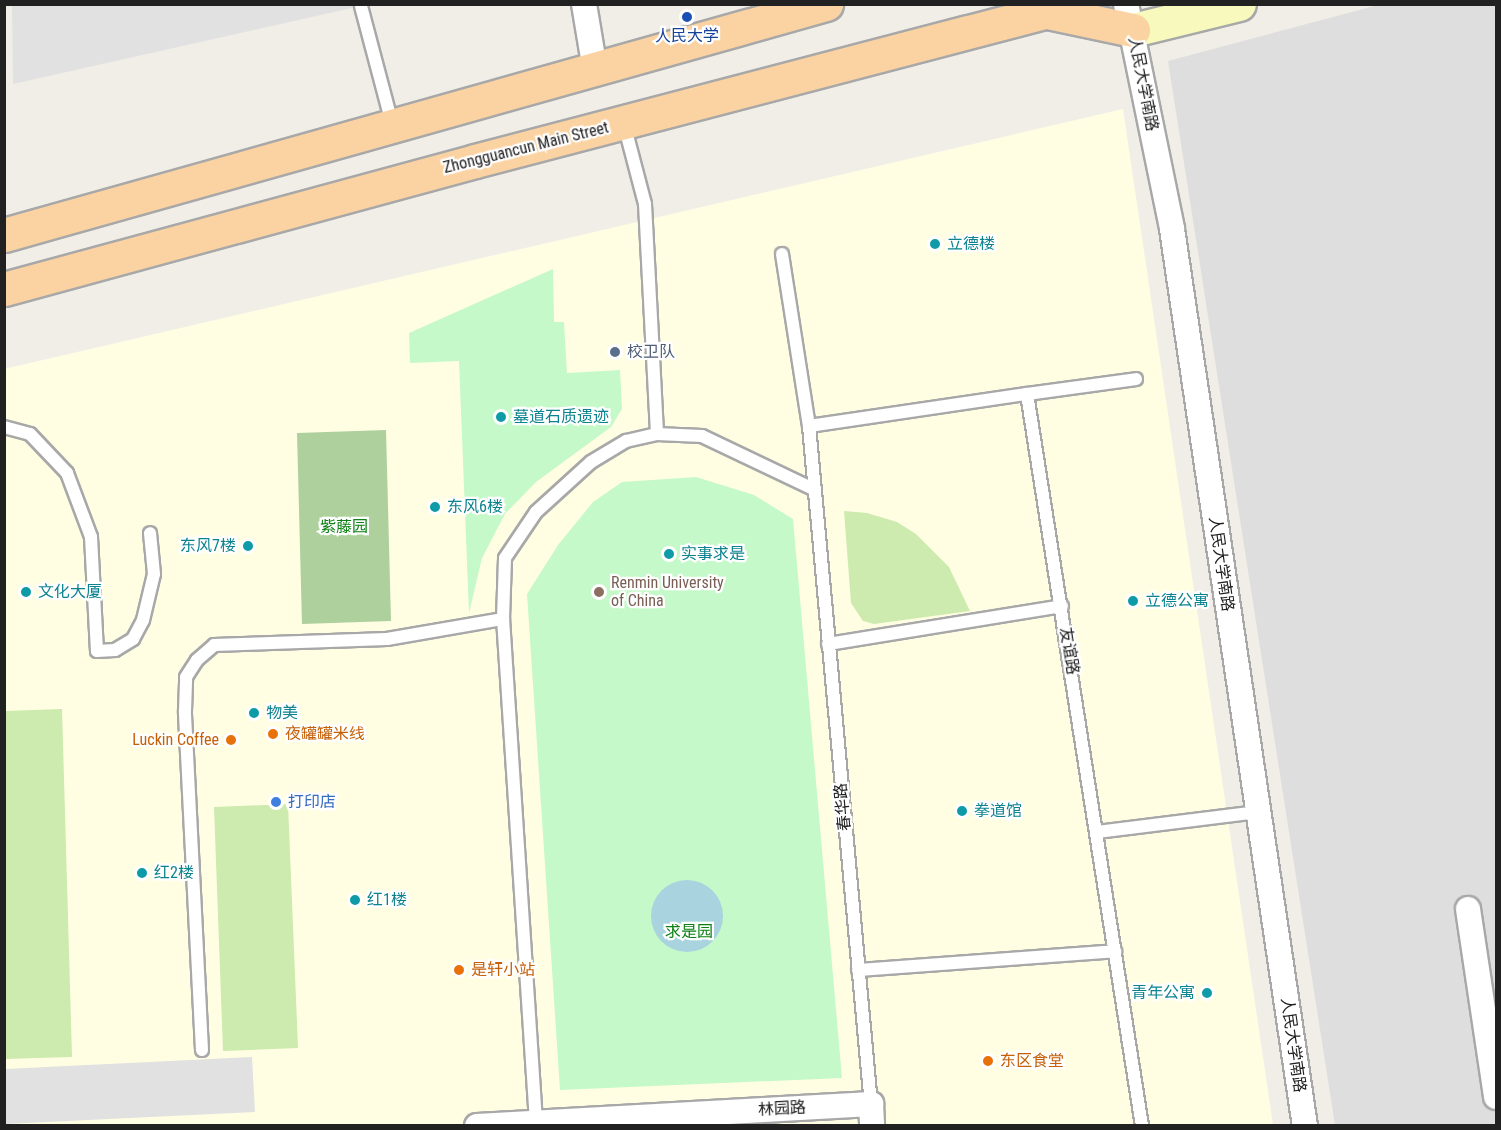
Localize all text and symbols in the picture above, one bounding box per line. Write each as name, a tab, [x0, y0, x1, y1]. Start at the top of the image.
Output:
marker: 人民大学	[680, 10, 694, 24]
place label: 人民大学	[655, 26, 719, 46]
street label: 人民大学南路	[1124, 35, 1162, 133]
street label: Zhongguancun Main Street	[441, 118, 611, 178]
place label: 立德楼	[947, 234, 995, 254]
marker: 立德楼	[928, 237, 942, 251]
place label: 校卫队	[627, 342, 675, 362]
marker: 校卫队	[608, 345, 622, 359]
place label: 墓道石质遗迹	[513, 407, 609, 427]
marker: 墓道石质遗迹	[494, 410, 508, 424]
place label: 东风6楼	[447, 497, 503, 517]
marker: 东风6楼	[428, 500, 442, 514]
street label: 人民大学南路	[1205, 515, 1237, 613]
park label: 紫藤园	[320, 517, 368, 537]
place label: 东风7楼	[180, 536, 236, 556]
marker: 东风7楼	[241, 539, 255, 553]
place label: 实事求是	[681, 544, 745, 564]
marker: 实事求是	[662, 547, 676, 561]
place label: Renmin University of China	[611, 573, 724, 611]
place label: 文化大厦	[38, 582, 102, 602]
marker: 文化大厦	[19, 585, 33, 599]
marker: Renmin University of China	[592, 585, 606, 599]
place label: 立德公寓	[1145, 591, 1209, 611]
marker: 立德公寓	[1126, 594, 1140, 608]
street label: 友谊路	[1056, 626, 1082, 676]
place label: 物美	[266, 703, 298, 723]
marker: 物美	[247, 706, 261, 720]
place label: 夜罐罐米线	[285, 724, 365, 744]
marker: 夜罐罐米线	[266, 727, 280, 741]
place label: Luckin Coffee	[132, 730, 219, 750]
marker: Luckin Coffee	[224, 733, 238, 747]
street label: 春华路	[831, 782, 855, 832]
place label: 打印店	[288, 792, 336, 812]
marker: 打印店	[269, 795, 283, 809]
place label: 拳道馆	[974, 801, 1022, 821]
marker: 拳道馆	[955, 804, 969, 818]
place label: 红2楼	[154, 863, 194, 883]
marker: 红2楼	[135, 866, 149, 880]
place label: 红1楼	[367, 890, 407, 910]
marker: 红1楼	[348, 893, 362, 907]
park label: 求是园	[665, 922, 713, 942]
place label: 是轩小站	[471, 960, 535, 980]
marker: 是轩小站	[452, 963, 466, 977]
place label: 青年公寓	[1131, 983, 1195, 1003]
marker: 青年公寓	[1200, 986, 1214, 1000]
street label: 人民大学南路	[1277, 996, 1309, 1094]
place label: 东区食堂	[1000, 1051, 1064, 1071]
marker: 东区食堂	[981, 1054, 995, 1068]
street label: 林园路	[758, 1098, 806, 1120]

